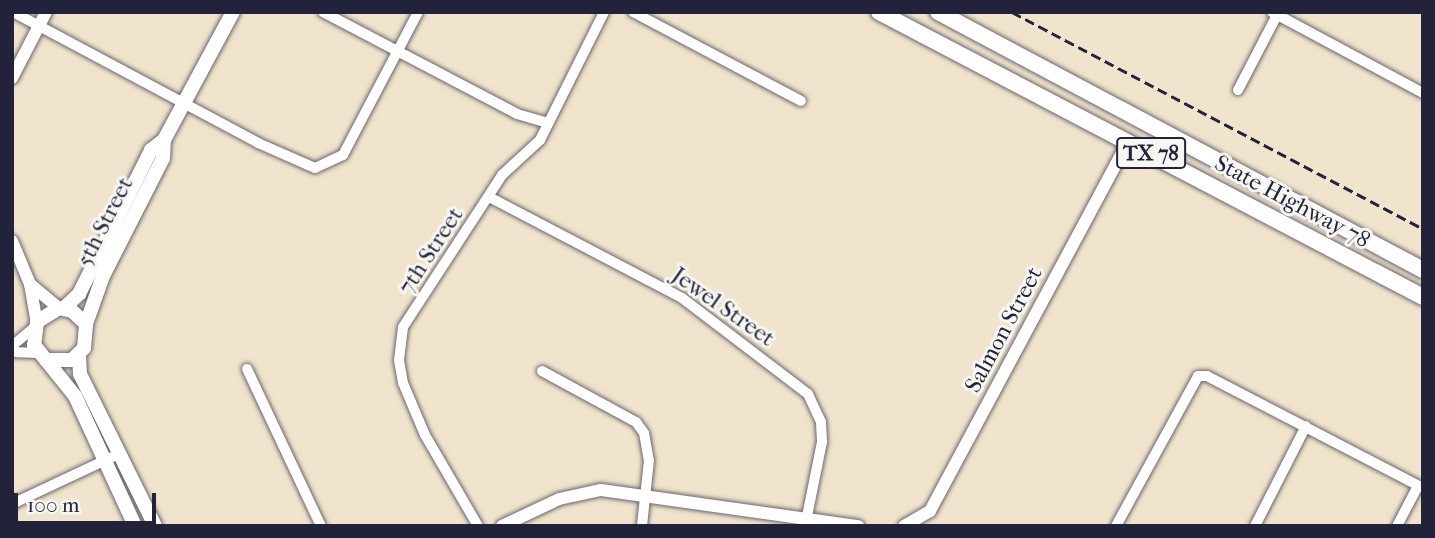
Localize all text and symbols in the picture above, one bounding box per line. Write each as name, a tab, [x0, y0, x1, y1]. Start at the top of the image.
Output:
road number: TX 78	[1116, 136, 1186, 170]
street label: State Highway 78	[1210, 149, 1374, 255]
street label: 5th Street	[71, 173, 139, 271]
street label: 7th Street	[393, 202, 469, 300]
street label: Jewel Street	[666, 261, 780, 353]
street label: Salmon Street	[959, 262, 1049, 398]
scale bar	[18, 478, 159, 522]
text: 100 m	[27, 493, 80, 517]

